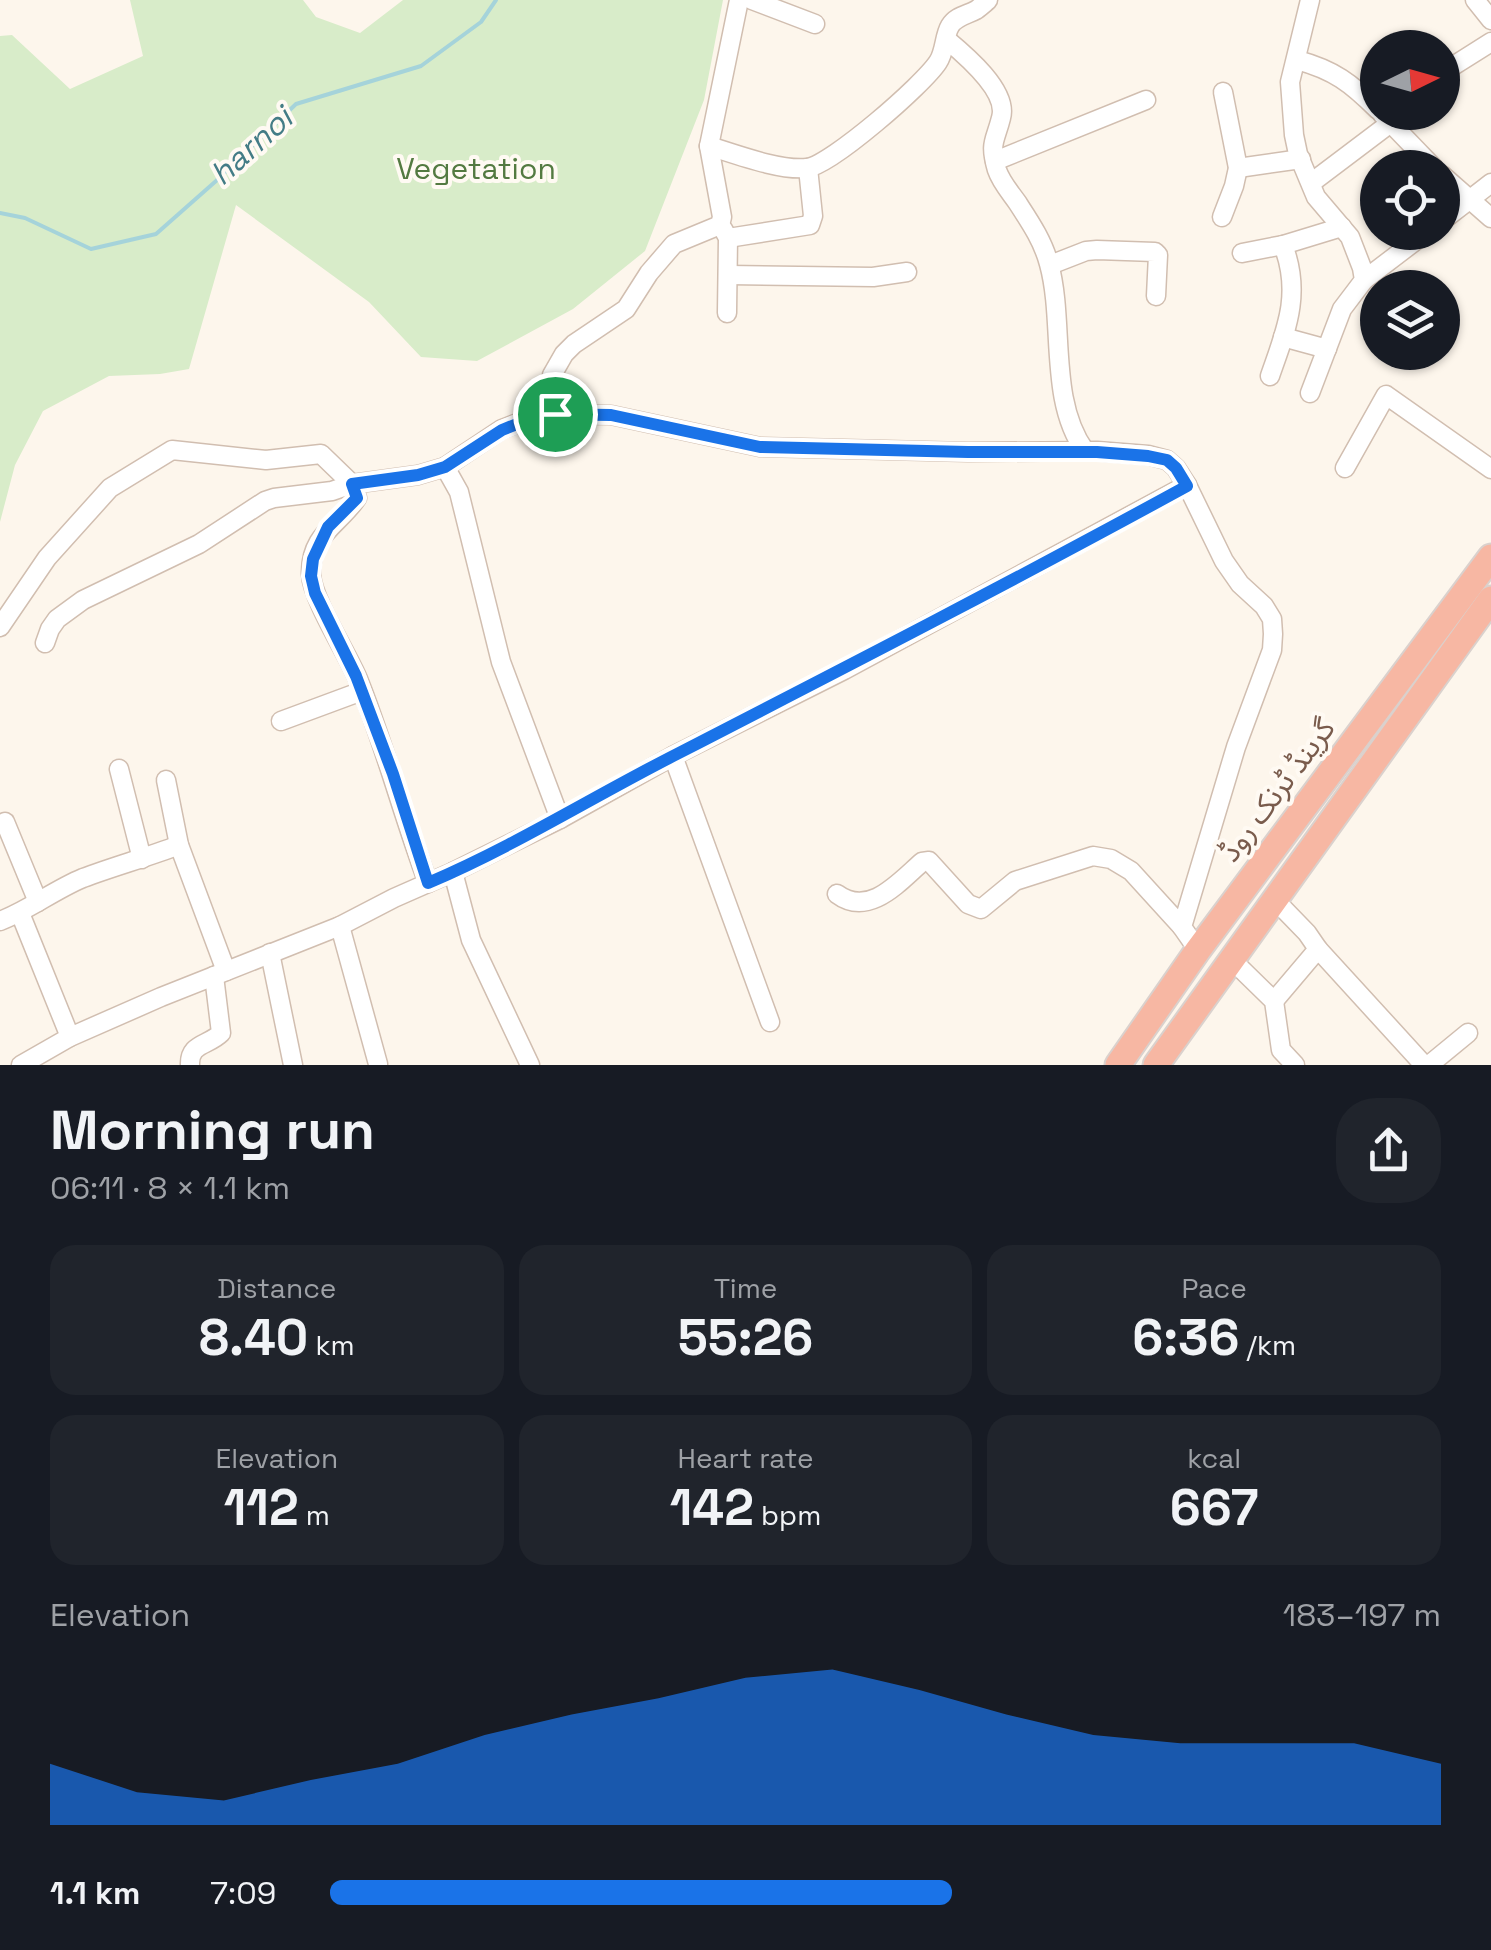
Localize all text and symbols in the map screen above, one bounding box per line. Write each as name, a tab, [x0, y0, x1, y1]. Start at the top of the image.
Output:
north arrow	[1360, 30, 1460, 130]
map controls	[1360, 30, 1460, 370]
water label: harnoi	[201, 96, 304, 193]
park label: Vegetation	[396, 149, 556, 188]
button: locate	[1360, 150, 1460, 250]
button: layers	[1360, 270, 1460, 370]
pin	[513, 372, 598, 457]
icon: arrive	[528, 387, 583, 442]
street label: گرینڈ ٹرنک روڈ	[1210, 710, 1344, 869]
text: Morning run	[50, 1095, 375, 1165]
button: share	[1336, 1098, 1441, 1203]
text: 06:11 · 8 × 1.1 km	[50, 1168, 290, 1208]
text: Distance	[217, 1270, 336, 1306]
text: Time	[714, 1270, 777, 1306]
text: Pace	[1181, 1270, 1247, 1306]
text: 8.40	[199, 1306, 308, 1370]
text: 55:26	[678, 1306, 813, 1370]
text: 6:36	[1132, 1306, 1239, 1370]
text: km	[308, 1327, 355, 1363]
text: /km	[1239, 1327, 1296, 1363]
text: Elevation	[215, 1440, 338, 1476]
text: Heart rate	[678, 1440, 813, 1476]
text: kcal	[1187, 1440, 1241, 1476]
text: 112	[224, 1476, 299, 1540]
text: 142	[670, 1476, 754, 1540]
text: 667	[1170, 1476, 1259, 1540]
text: m	[299, 1497, 330, 1533]
text: bpm	[754, 1497, 821, 1533]
text: Elevation	[50, 1595, 190, 1635]
text: 183–197 m	[1283, 1595, 1441, 1635]
text: 1.1 km	[50, 1873, 140, 1913]
text: 7:09	[210, 1873, 276, 1913]

